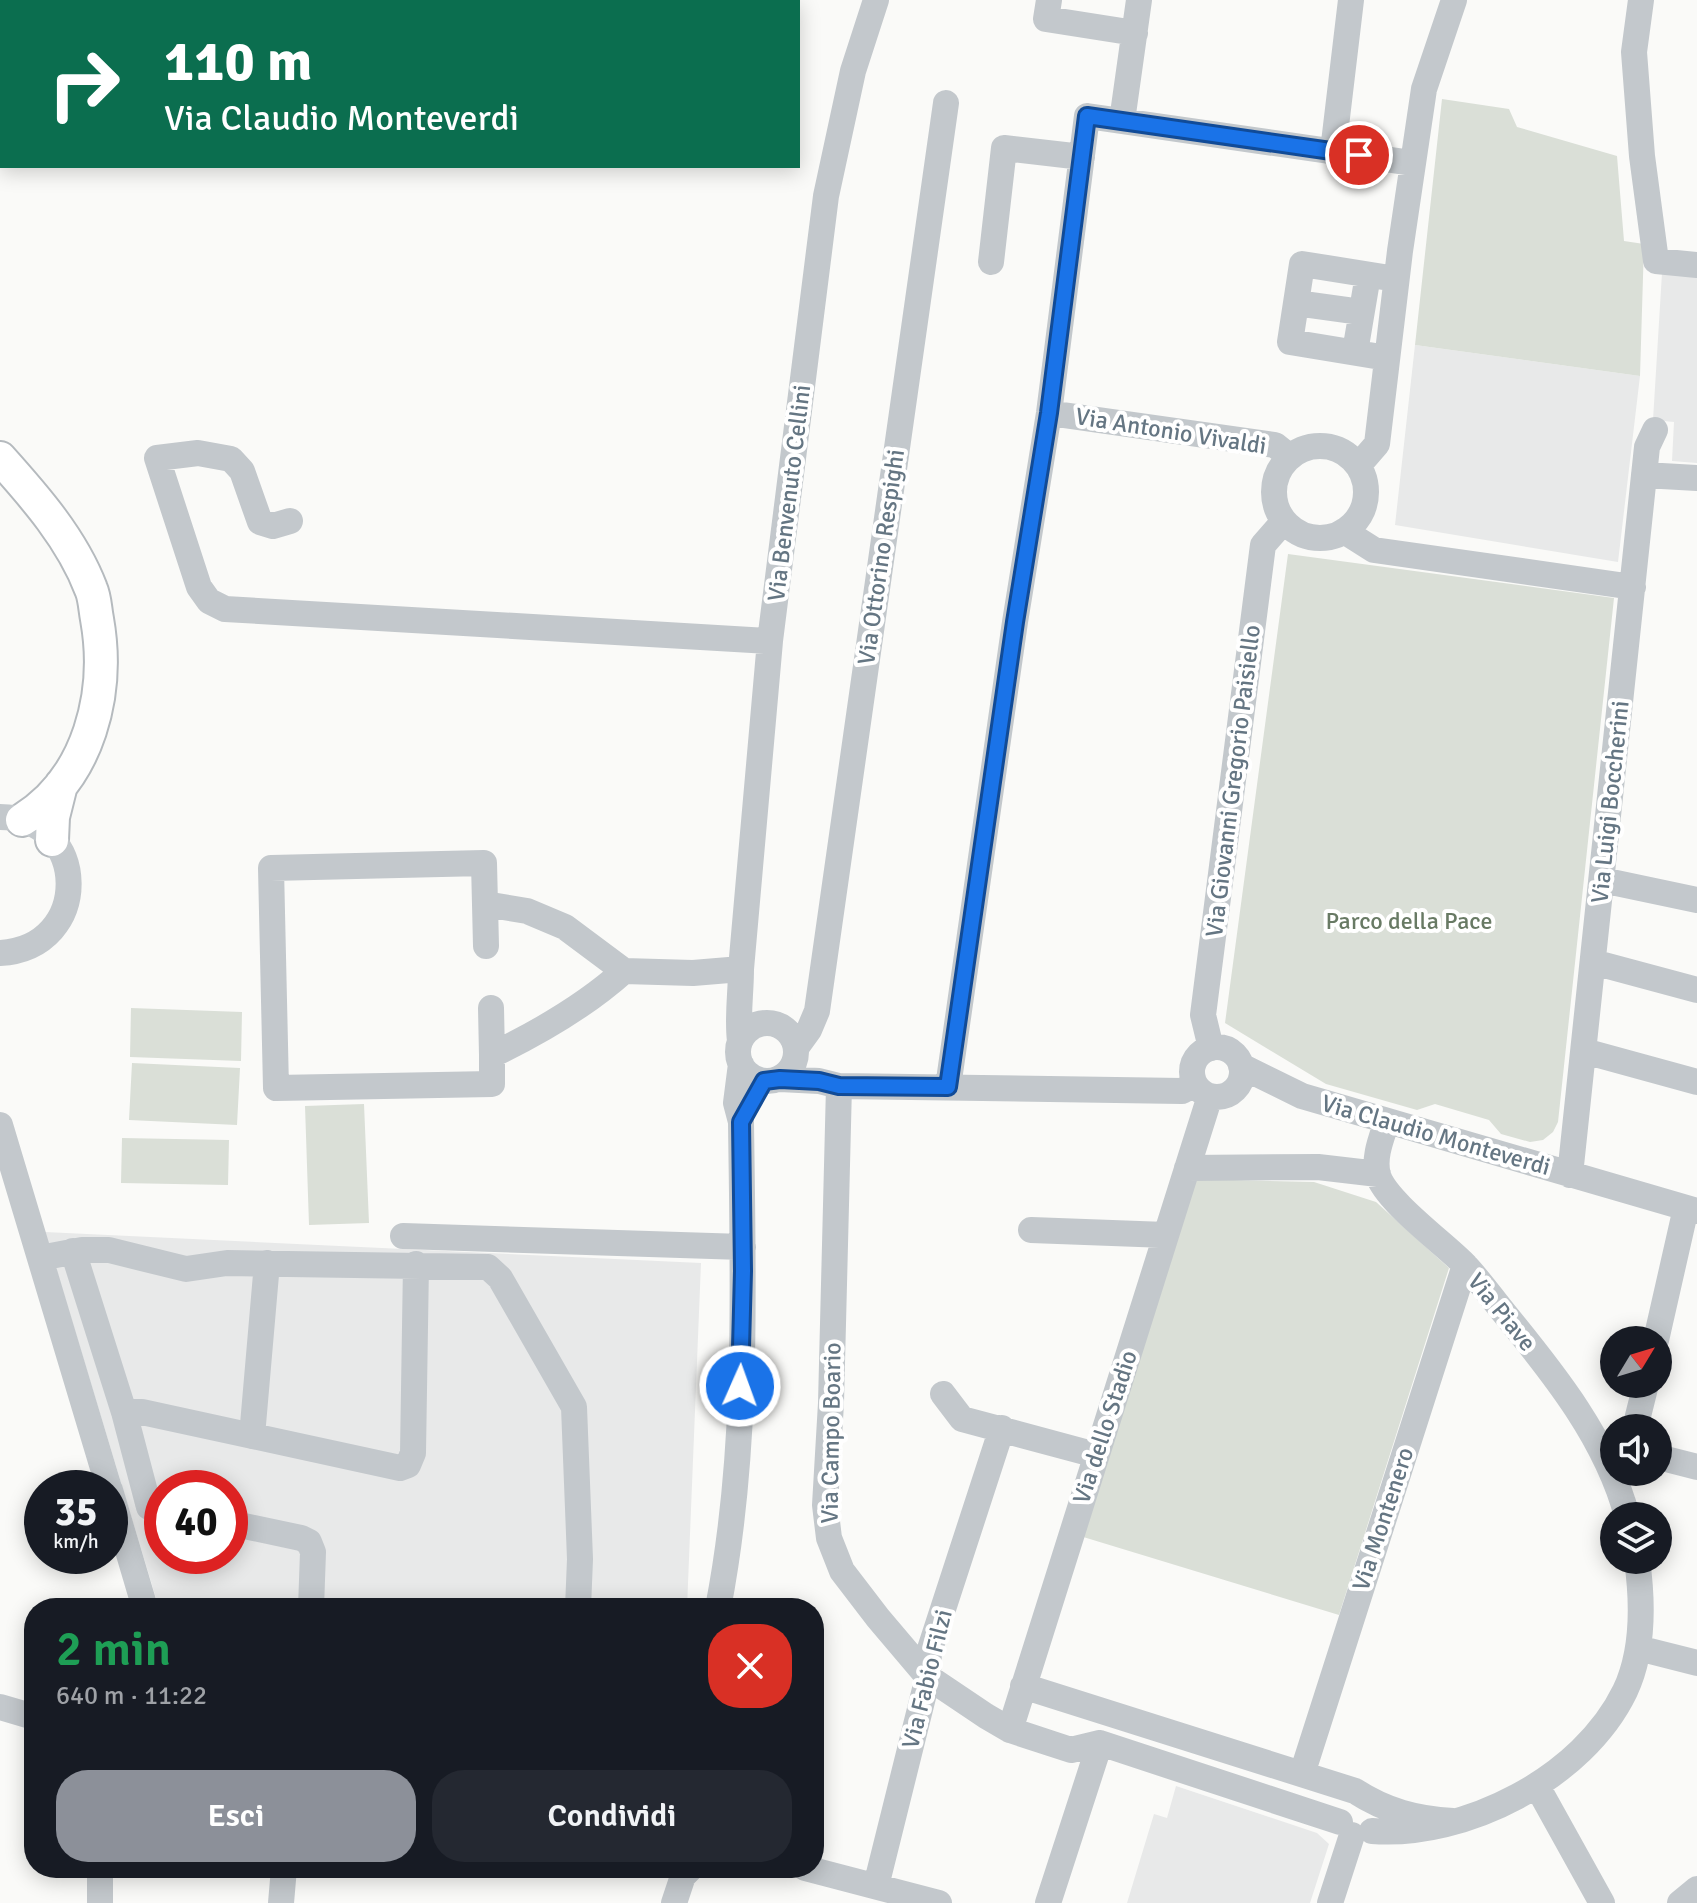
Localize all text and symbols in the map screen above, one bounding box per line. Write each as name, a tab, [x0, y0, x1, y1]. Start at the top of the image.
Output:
text: 110 m	[164, 27, 312, 96]
icon: right	[32, 32, 136, 136]
text: Via Claudio Monteverdi	[164, 96, 519, 141]
pin	[1325, 121, 1393, 189]
icon: arrive	[1337, 133, 1381, 177]
street label: Via Benvenuto Cellini	[761, 383, 817, 603]
street label: Via Antonio Vivaldi	[1073, 401, 1269, 461]
street label: Via Ottorino Respighi	[851, 447, 911, 667]
street label: Via Giovanni Gregorio Paisiello	[1199, 623, 1267, 939]
street label: Via Luigi Boccherini	[1584, 699, 1636, 905]
park label: Parco della Pace	[1326, 906, 1492, 936]
street label: Via Claudio Monteverdi	[1318, 1088, 1554, 1182]
street label: Via Piave	[1461, 1267, 1543, 1357]
north arrow	[1600, 1326, 1672, 1398]
map controls	[1600, 1326, 1672, 1574]
street label: Via Campo Boario	[814, 1342, 848, 1524]
position arrow	[698, 1344, 782, 1428]
street label: Via dello Stadio	[1066, 1347, 1144, 1507]
button: sound	[1600, 1414, 1672, 1486]
street label: Via Montenero	[1346, 1444, 1420, 1594]
speed limit sign: 40	[144, 1470, 248, 1574]
text: 35	[54, 1487, 98, 1537]
button: layers	[1600, 1502, 1672, 1574]
text: km/h	[53, 1529, 99, 1554]
street label: Via Fabio Filzi	[895, 1606, 959, 1752]
text: 2 min	[56, 1620, 171, 1679]
button: close	[708, 1624, 792, 1708]
text: 640 m · 11:22	[56, 1680, 207, 1712]
button: Esci	[56, 1770, 416, 1862]
button: Condividi	[432, 1770, 792, 1862]

